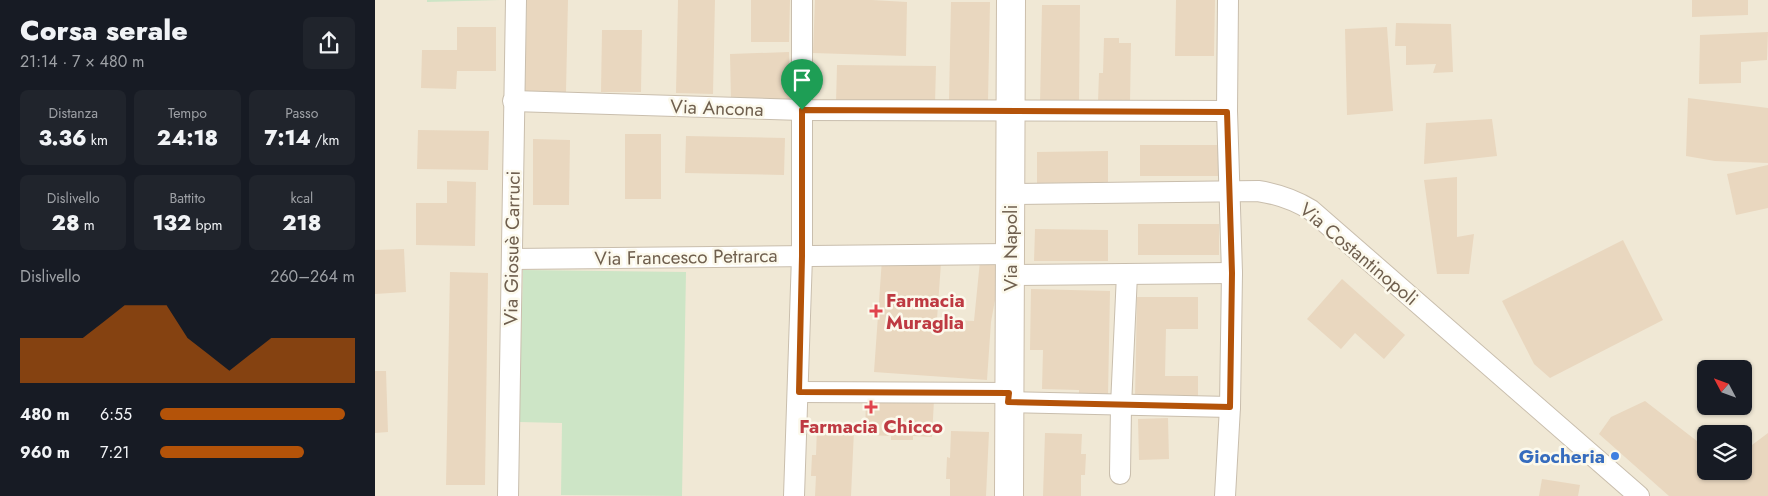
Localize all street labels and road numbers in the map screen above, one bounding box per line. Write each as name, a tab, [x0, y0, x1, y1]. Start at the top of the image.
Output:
street label: Via Ancona	[670, 93, 764, 123]
street label: Via Giosuè Carruci	[497, 170, 527, 326]
street label: Via Costantinopoli	[1294, 196, 1424, 312]
street label: Via Napoli	[997, 205, 1024, 291]
street label: Via Francesco Petrarca	[594, 242, 778, 272]

